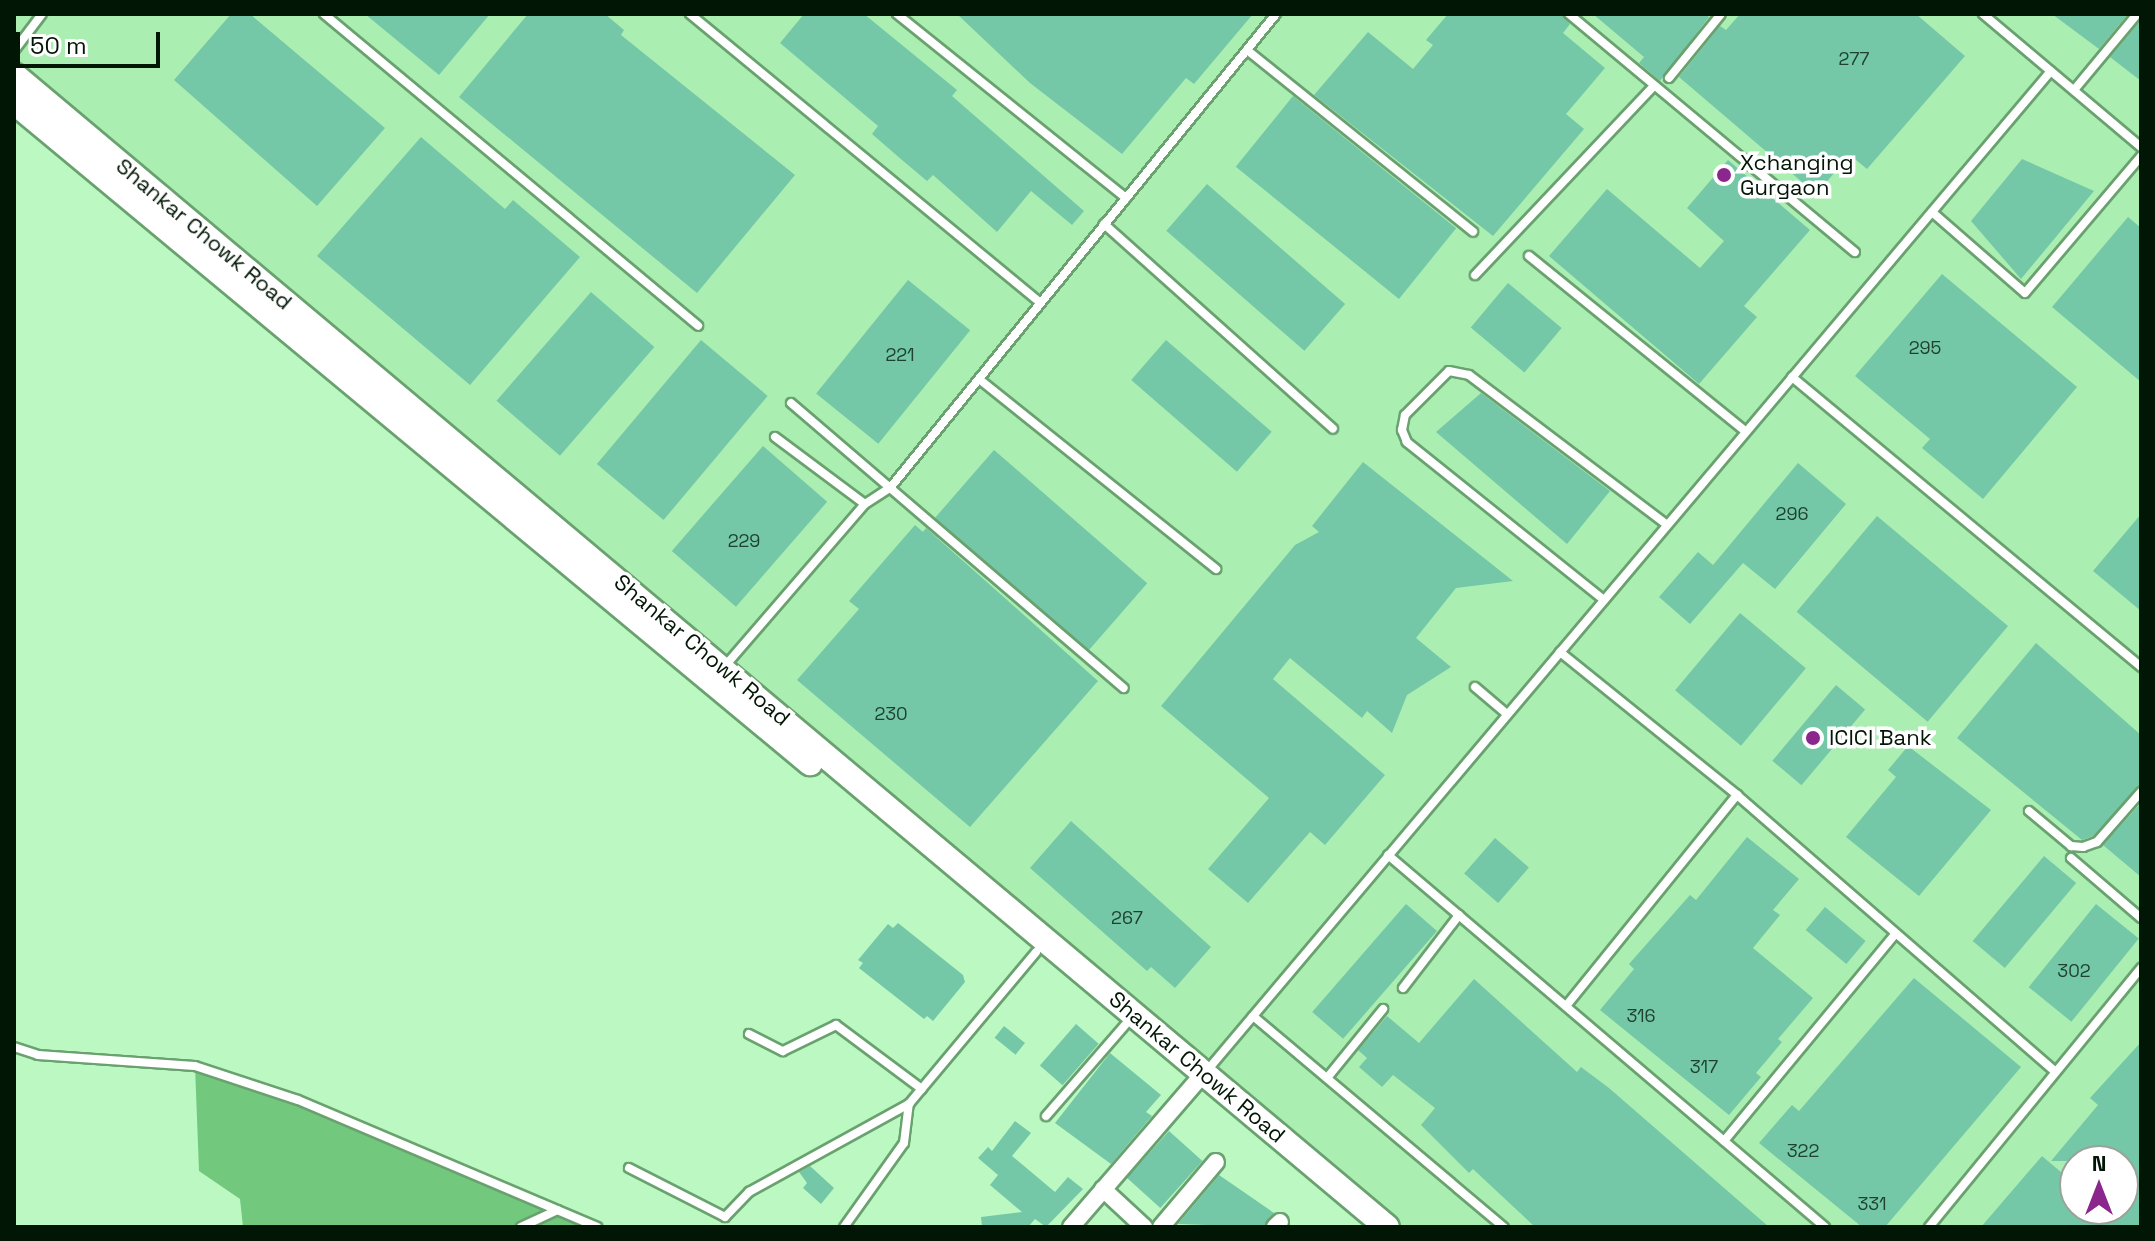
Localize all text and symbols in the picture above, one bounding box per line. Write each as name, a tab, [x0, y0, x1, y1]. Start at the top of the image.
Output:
scale bar	[20, 16, 164, 66]
text: 50 m	[30, 30, 87, 61]
house number: 277	[1838, 48, 1870, 70]
place label: Xchanging Gurgaon	[1740, 149, 1854, 200]
street label: Shankar Chowk Road	[111, 153, 297, 315]
marker: Xchanging Gurgaon	[1715, 166, 1733, 184]
house number: 295	[1909, 337, 1941, 359]
house number: 221	[885, 344, 915, 366]
house number: 296	[1776, 503, 1808, 525]
house number: 229	[728, 530, 760, 552]
street label: Shankar Chowk Road	[609, 569, 795, 731]
house number: 230	[874, 703, 908, 725]
place label: ICICI Bank	[1829, 725, 1932, 751]
marker: ICICI Bank	[1804, 729, 1822, 747]
house number: 267	[1111, 907, 1143, 929]
house number: 302	[2057, 960, 2091, 982]
street label: Shankar Chowk Road	[1104, 986, 1290, 1148]
house number: 316	[1626, 1005, 1656, 1027]
house number: 317	[1690, 1056, 1718, 1078]
house number: 322	[1787, 1140, 1819, 1162]
north arrow	[2059, 1145, 2139, 1225]
text: N	[2092, 1149, 2106, 1177]
house number: 331	[1857, 1193, 1887, 1215]

